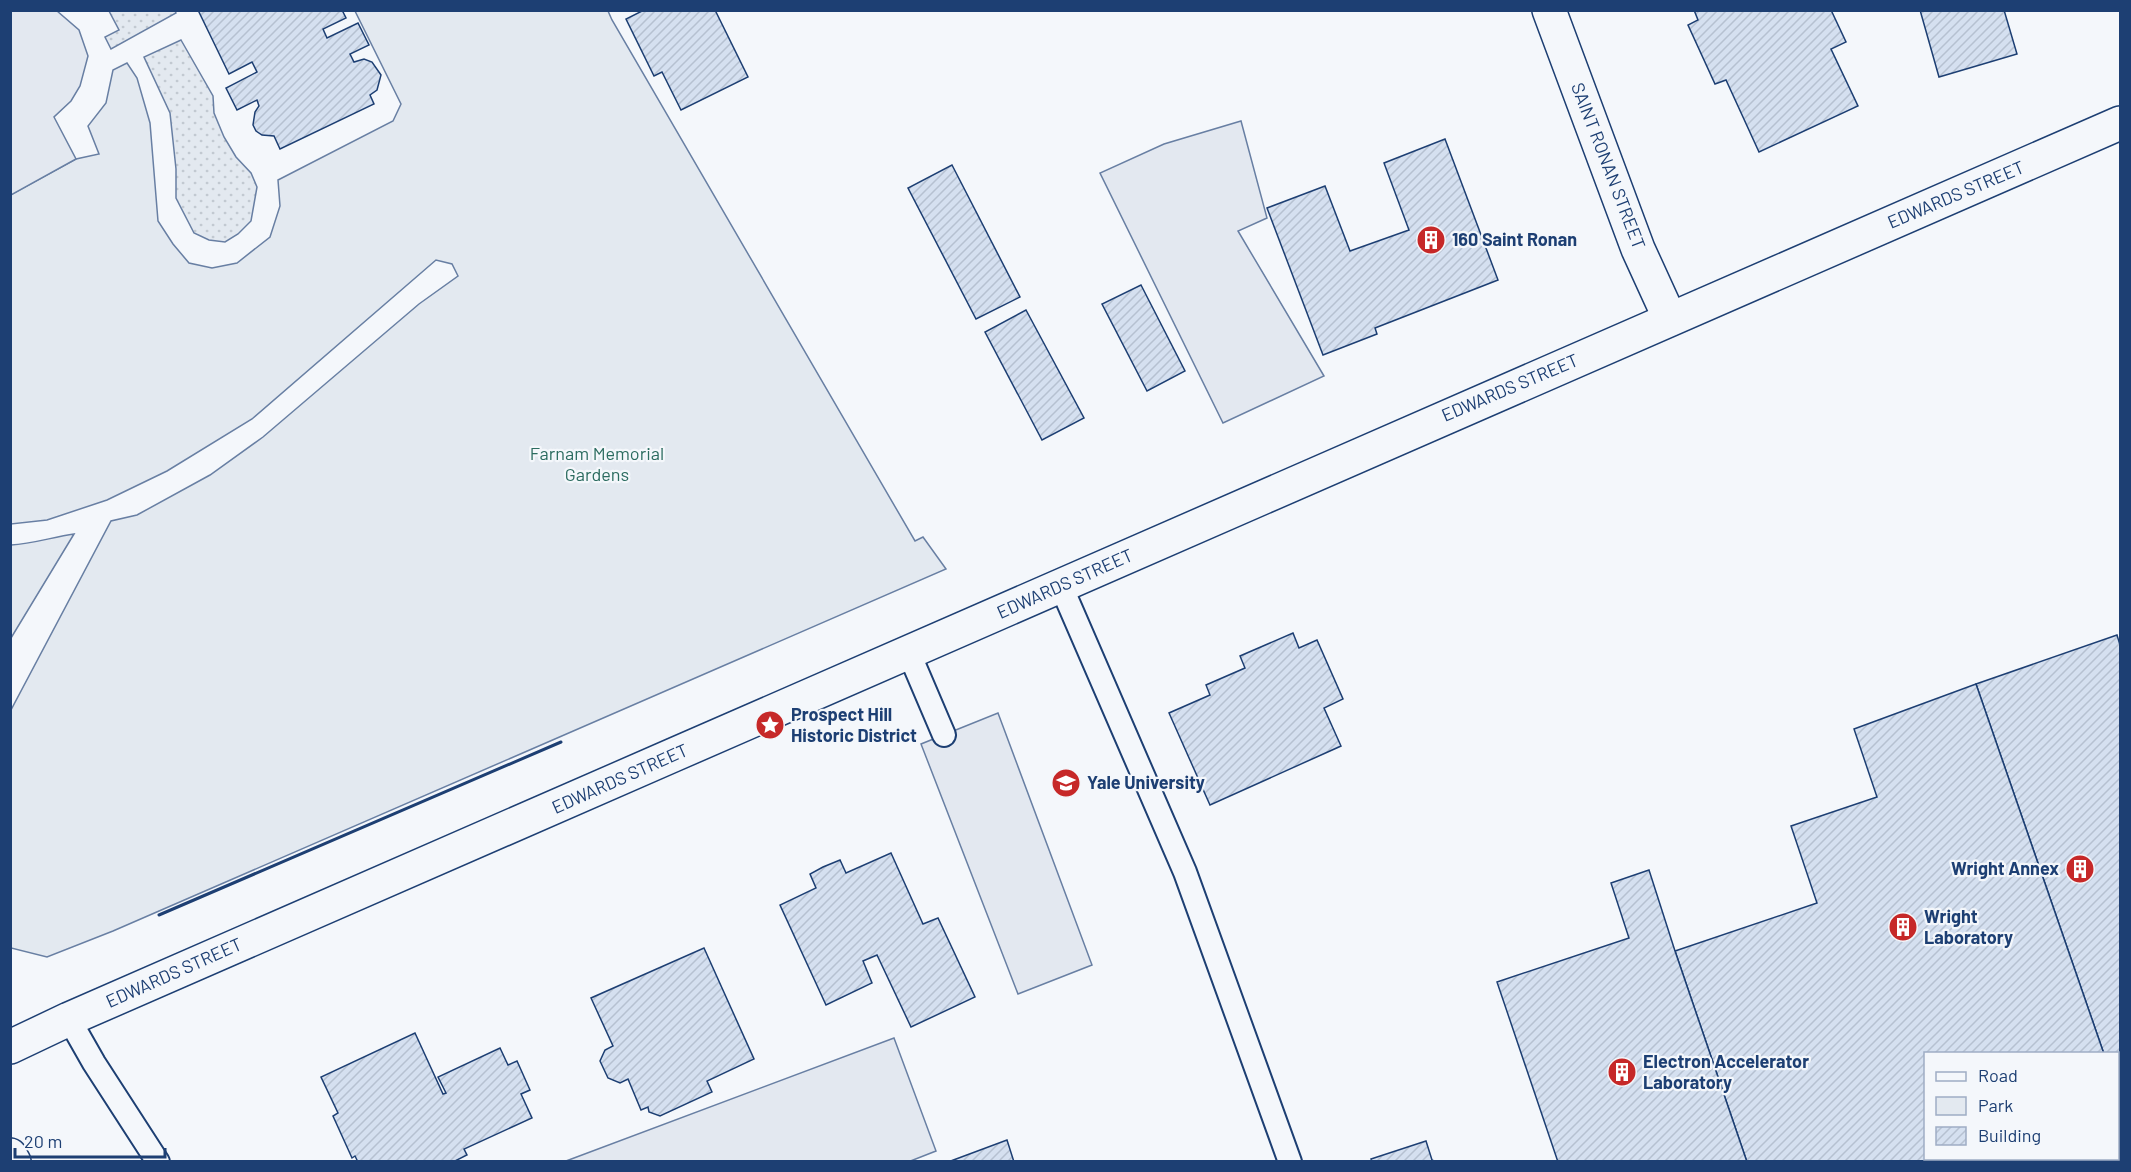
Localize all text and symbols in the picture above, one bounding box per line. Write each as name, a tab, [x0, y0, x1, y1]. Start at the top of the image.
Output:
street label: SAINT RONAN STREET	[1567, 79, 1651, 252]
street label: EDWARDS STREET	[1884, 155, 2027, 233]
building icon: 160 Saint Ronan	[1415, 224, 1447, 256]
place label: 160 Saint Ronan	[1452, 228, 1577, 250]
street label: EDWARDS STREET	[1438, 348, 1581, 426]
park label: Farnam Memorial Gardens	[530, 442, 664, 485]
street label: EDWARDS STREET	[993, 543, 1136, 623]
place label: Prospect Hill Historic District	[791, 703, 917, 746]
place icon: Prospect Hill Historic District	[754, 709, 786, 741]
street label: EDWARDS STREET	[548, 738, 691, 818]
school or university icon: Yale University	[1050, 767, 1082, 799]
place label: Yale University	[1087, 771, 1205, 793]
building icon: Wright Annex	[2064, 853, 2096, 885]
place label: Wright Annex	[1951, 857, 2059, 879]
place label: Wright Laboratory	[1924, 905, 2013, 948]
building icon: Wright Laboratory	[1887, 911, 1919, 943]
street label: EDWARDS STREET	[102, 932, 245, 1012]
place label: Electron Accelerator Laboratory	[1643, 1050, 1809, 1093]
legend	[1924, 1052, 2119, 1160]
building icon: Electron Accelerator Laboratory	[1606, 1056, 1638, 1088]
text: Road	[1978, 1064, 2018, 1086]
text: Park	[1978, 1094, 2013, 1116]
scale bar	[15, 1121, 165, 1159]
text: Building	[1978, 1124, 2041, 1146]
text: 20 m	[24, 1130, 62, 1152]

